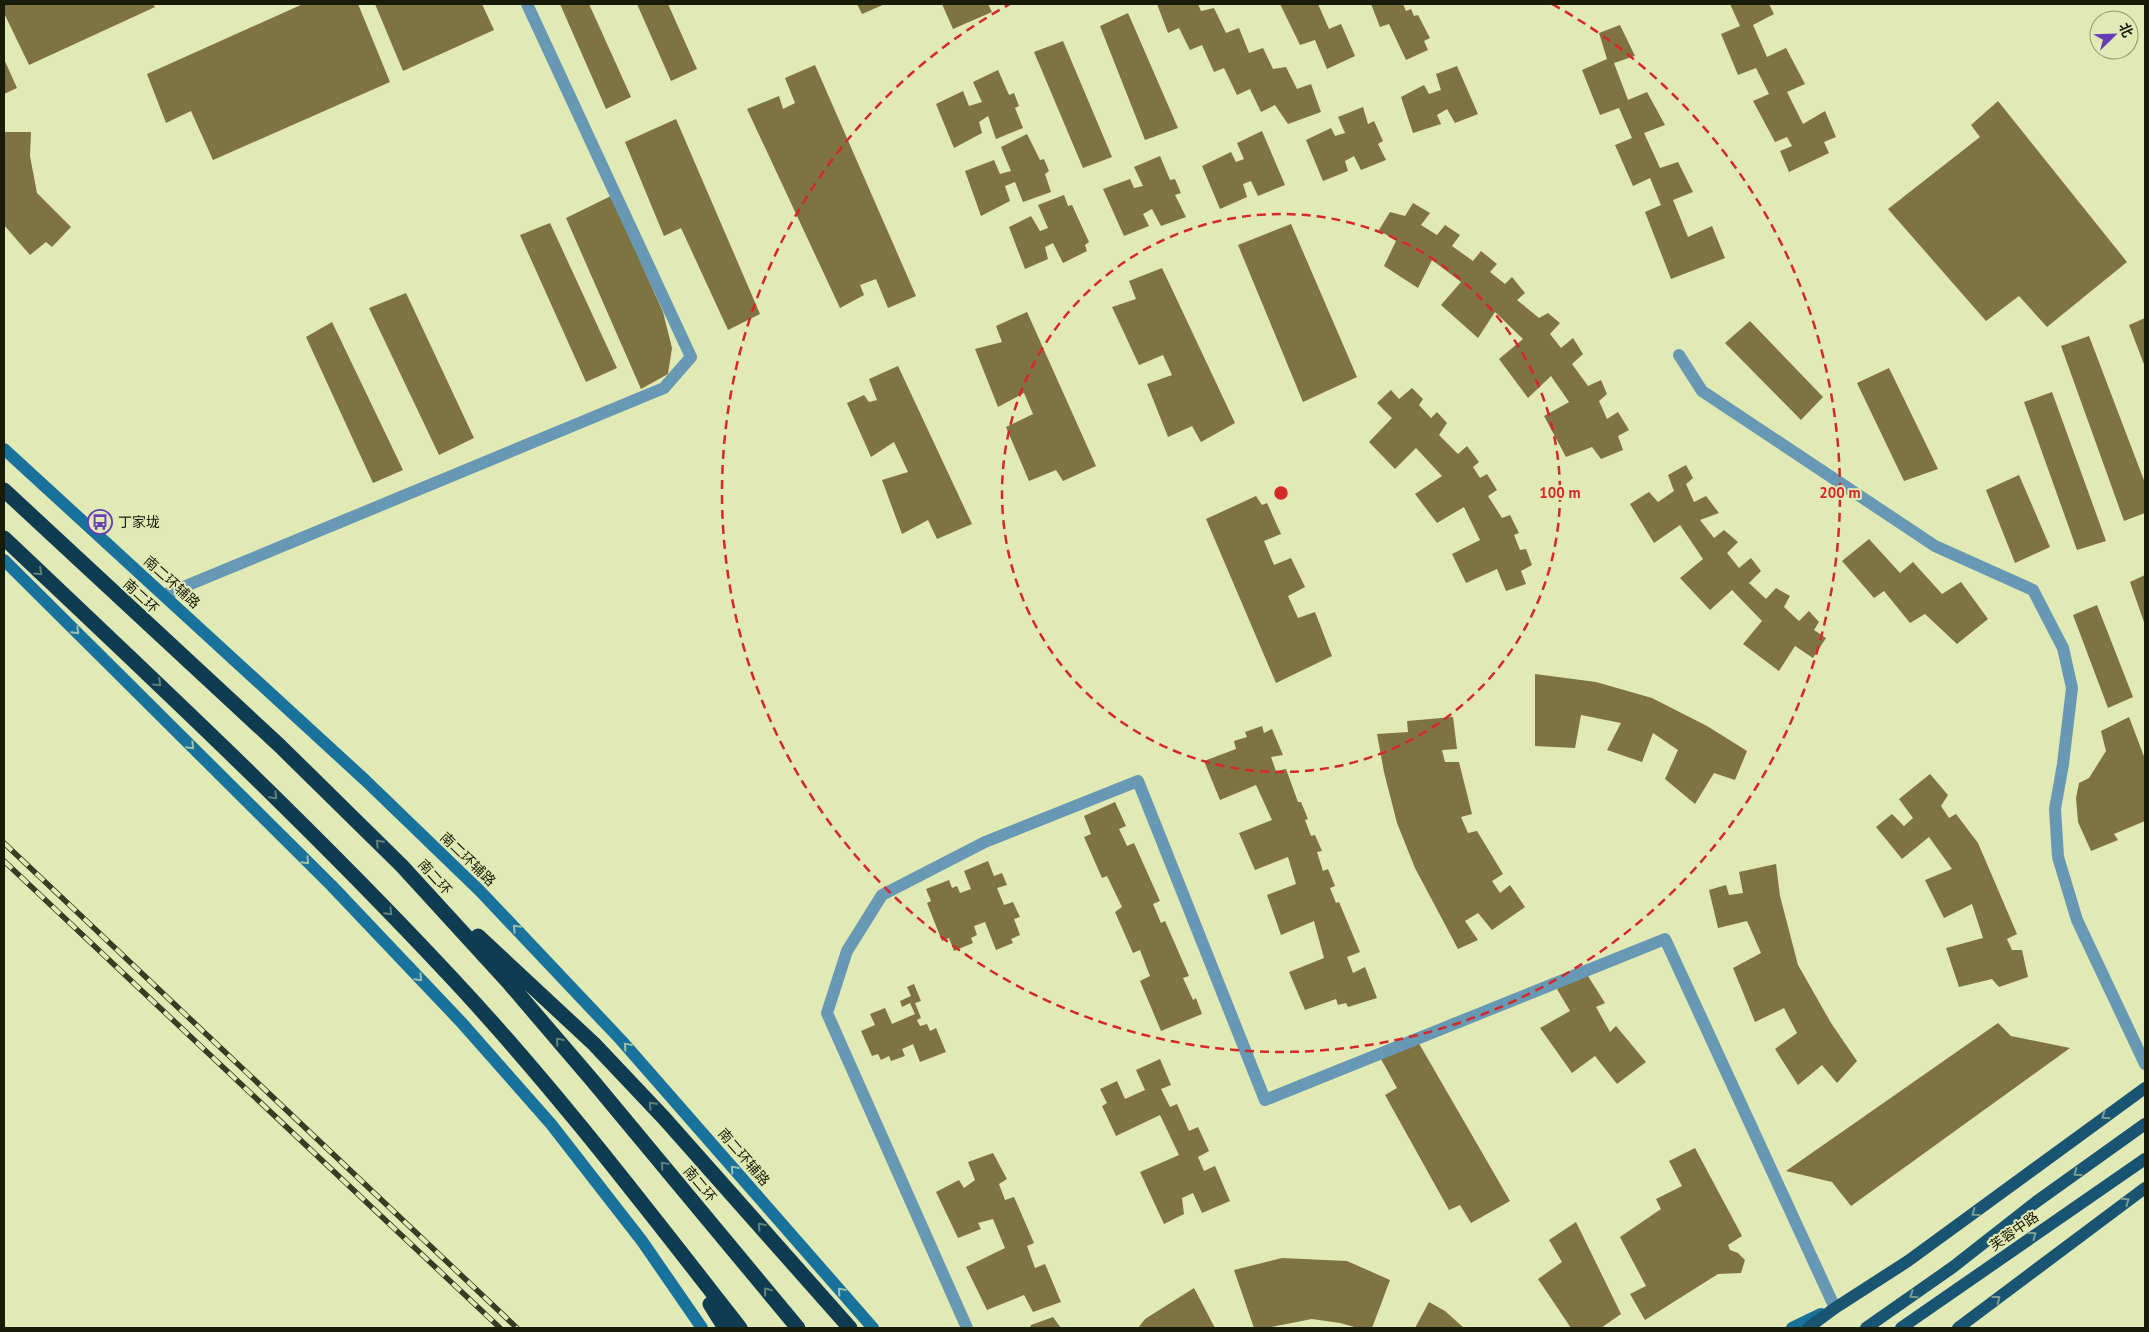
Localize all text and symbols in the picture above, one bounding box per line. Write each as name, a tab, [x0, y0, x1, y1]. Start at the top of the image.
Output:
north arrow	[2089, 10, 2139, 60]
text: 北	[2115, 20, 2137, 40]
text: 100 m	[1539, 483, 1581, 502]
text: 200 m	[1819, 483, 1861, 502]
centre of rings	[1272, 484, 1290, 502]
bus stop icon: 丁家垅	[87, 509, 113, 535]
place label: 丁家垅	[118, 513, 160, 531]
street label: 南二环辅路	[140, 552, 204, 612]
one-way arrow	[34, 566, 43, 575]
street label: 南二环	[120, 576, 162, 616]
one-way arrow	[70, 625, 79, 634]
one-way arrow	[152, 677, 161, 686]
one-way arrow	[185, 740, 194, 749]
one-way arrow	[269, 790, 278, 799]
street label: 南二环辅路	[437, 828, 499, 890]
one-way arrow	[376, 840, 385, 849]
one-way arrow	[300, 855, 309, 864]
street label: 南二环	[414, 855, 456, 899]
one-way arrow	[383, 906, 392, 915]
one-way arrow	[512, 925, 521, 934]
one-way arrow	[413, 972, 422, 981]
one-way arrow	[556, 1038, 564, 1047]
one-way arrow	[624, 1043, 633, 1052]
one-way arrow	[649, 1101, 658, 1110]
one-way arrow	[2101, 1110, 2111, 1119]
street label: 南二环辅路	[714, 1125, 774, 1189]
one-way arrow	[660, 1162, 669, 1171]
street label: 南二环	[680, 1162, 720, 1206]
one-way arrow	[731, 1165, 740, 1174]
one-way arrow	[2074, 1167, 2083, 1175]
one-way arrow	[2120, 1198, 2130, 1207]
one-way arrow	[1972, 1207, 1981, 1215]
street label: 芙蓉中路	[1986, 1208, 2042, 1254]
one-way arrow	[757, 1222, 766, 1231]
one-way arrow	[2028, 1232, 2037, 1241]
one-way arrow	[764, 1287, 773, 1296]
one-way arrow	[838, 1288, 847, 1297]
one-way arrow	[1910, 1289, 1919, 1298]
one-way arrow	[1991, 1297, 2000, 1305]

